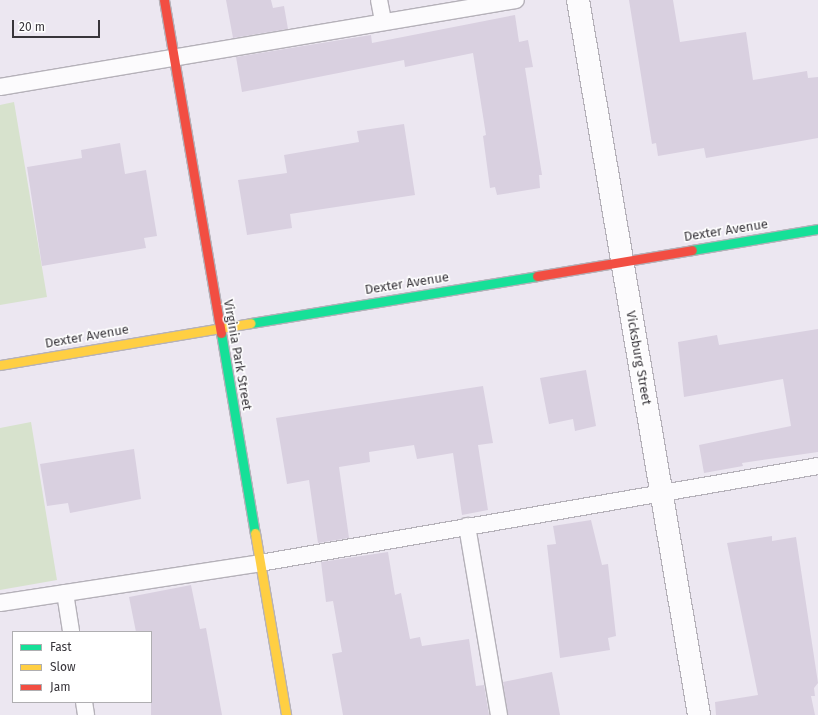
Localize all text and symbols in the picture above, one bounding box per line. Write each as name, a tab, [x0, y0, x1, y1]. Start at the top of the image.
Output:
scale bar	[14, 12, 102, 38]
text: 20 m	[19, 20, 45, 34]
street label: Dexter Avenue	[683, 217, 769, 245]
street label: Dexter Avenue	[364, 270, 450, 298]
street label: Virginia Park Street	[220, 298, 254, 412]
street label: Vicksburg Street	[622, 310, 654, 406]
street label: Dexter Avenue	[44, 322, 130, 352]
legend	[12, 631, 152, 703]
text: Fast	[50, 640, 72, 654]
text: Slow	[50, 660, 76, 674]
text: Jam	[50, 680, 70, 694]

